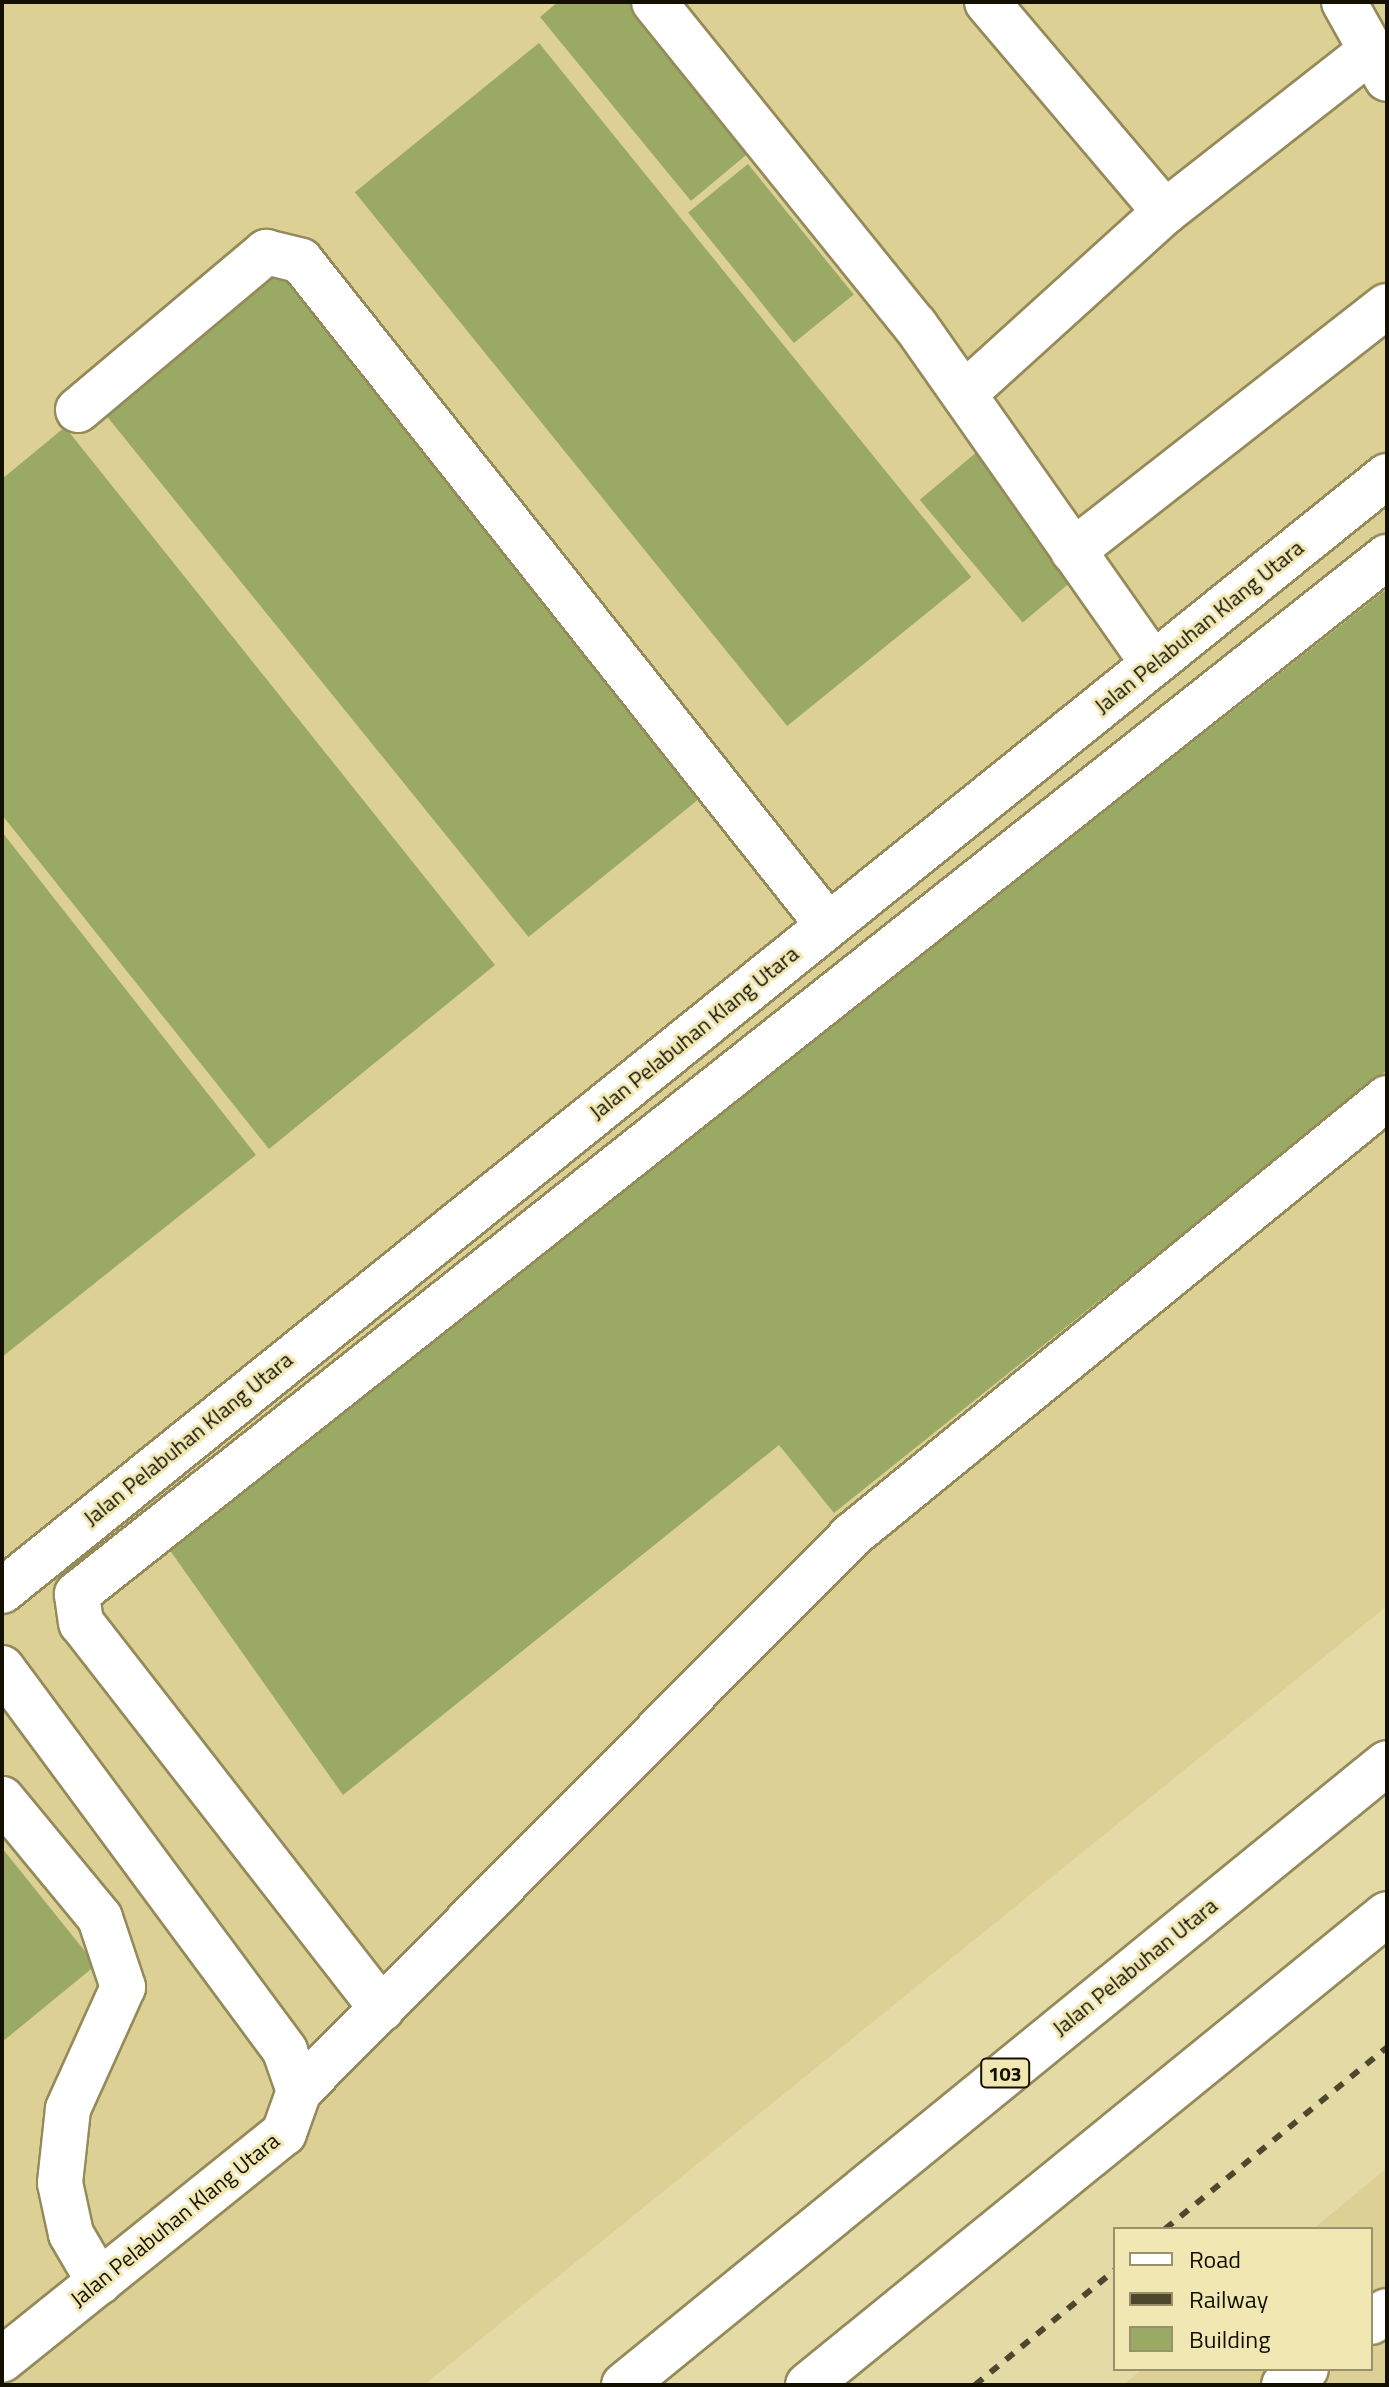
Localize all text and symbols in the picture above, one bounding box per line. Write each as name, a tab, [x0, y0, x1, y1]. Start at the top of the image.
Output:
street label: Jalan Pelabuhan Klang Utara	[1089, 535, 1309, 719]
street label: Jalan Pelabuhan Klang Utara	[584, 941, 804, 1125]
street label: Jalan Pelabuhan Klang Utara	[78, 1347, 298, 1531]
street label: Jalan Pelabuhan Utara	[1047, 1892, 1223, 2042]
road number: 103	[979, 2057, 1031, 2089]
street label: Jalan Pelabuhan Klang Utara	[65, 2128, 285, 2312]
legend	[1113, 2227, 1373, 2371]
text: Road	[1189, 2241, 1241, 2277]
text: Railway	[1189, 2281, 1268, 2317]
text: Building	[1189, 2321, 1271, 2357]

